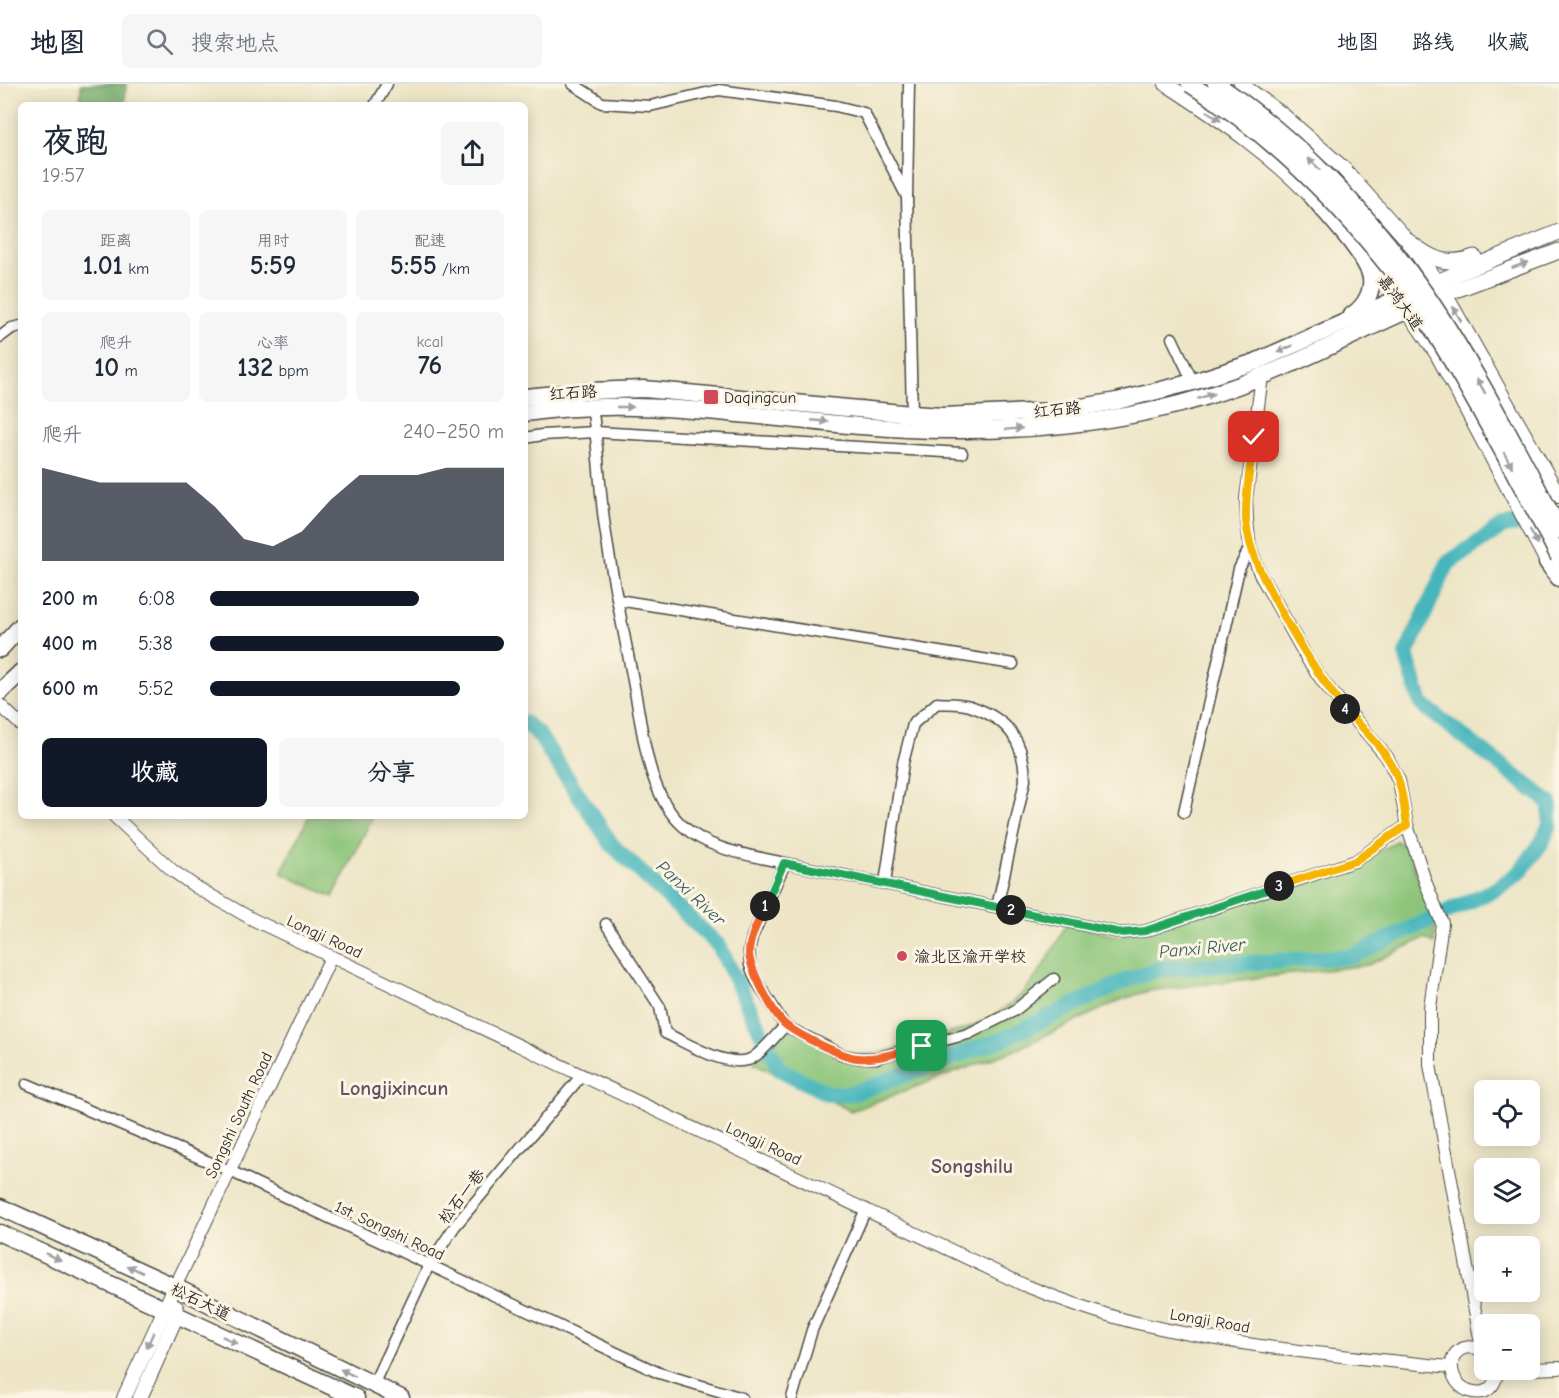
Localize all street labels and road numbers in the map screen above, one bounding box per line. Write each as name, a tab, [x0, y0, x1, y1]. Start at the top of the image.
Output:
street label: 嘉鸿大道	[1374, 271, 1426, 334]
street label: 红石路	[548, 382, 598, 404]
street label: 红石路	[1032, 399, 1082, 421]
street label: Longji Road	[284, 912, 365, 962]
street label: Songshi South Road	[202, 1049, 276, 1181]
street label: Longji Road	[723, 1119, 804, 1169]
street label: 松石一巷	[435, 1166, 489, 1227]
street label: 1st. Songshi Road	[332, 1198, 447, 1264]
street label: 松石大道	[168, 1280, 233, 1324]
street label: Longji Road	[1168, 1305, 1251, 1337]

